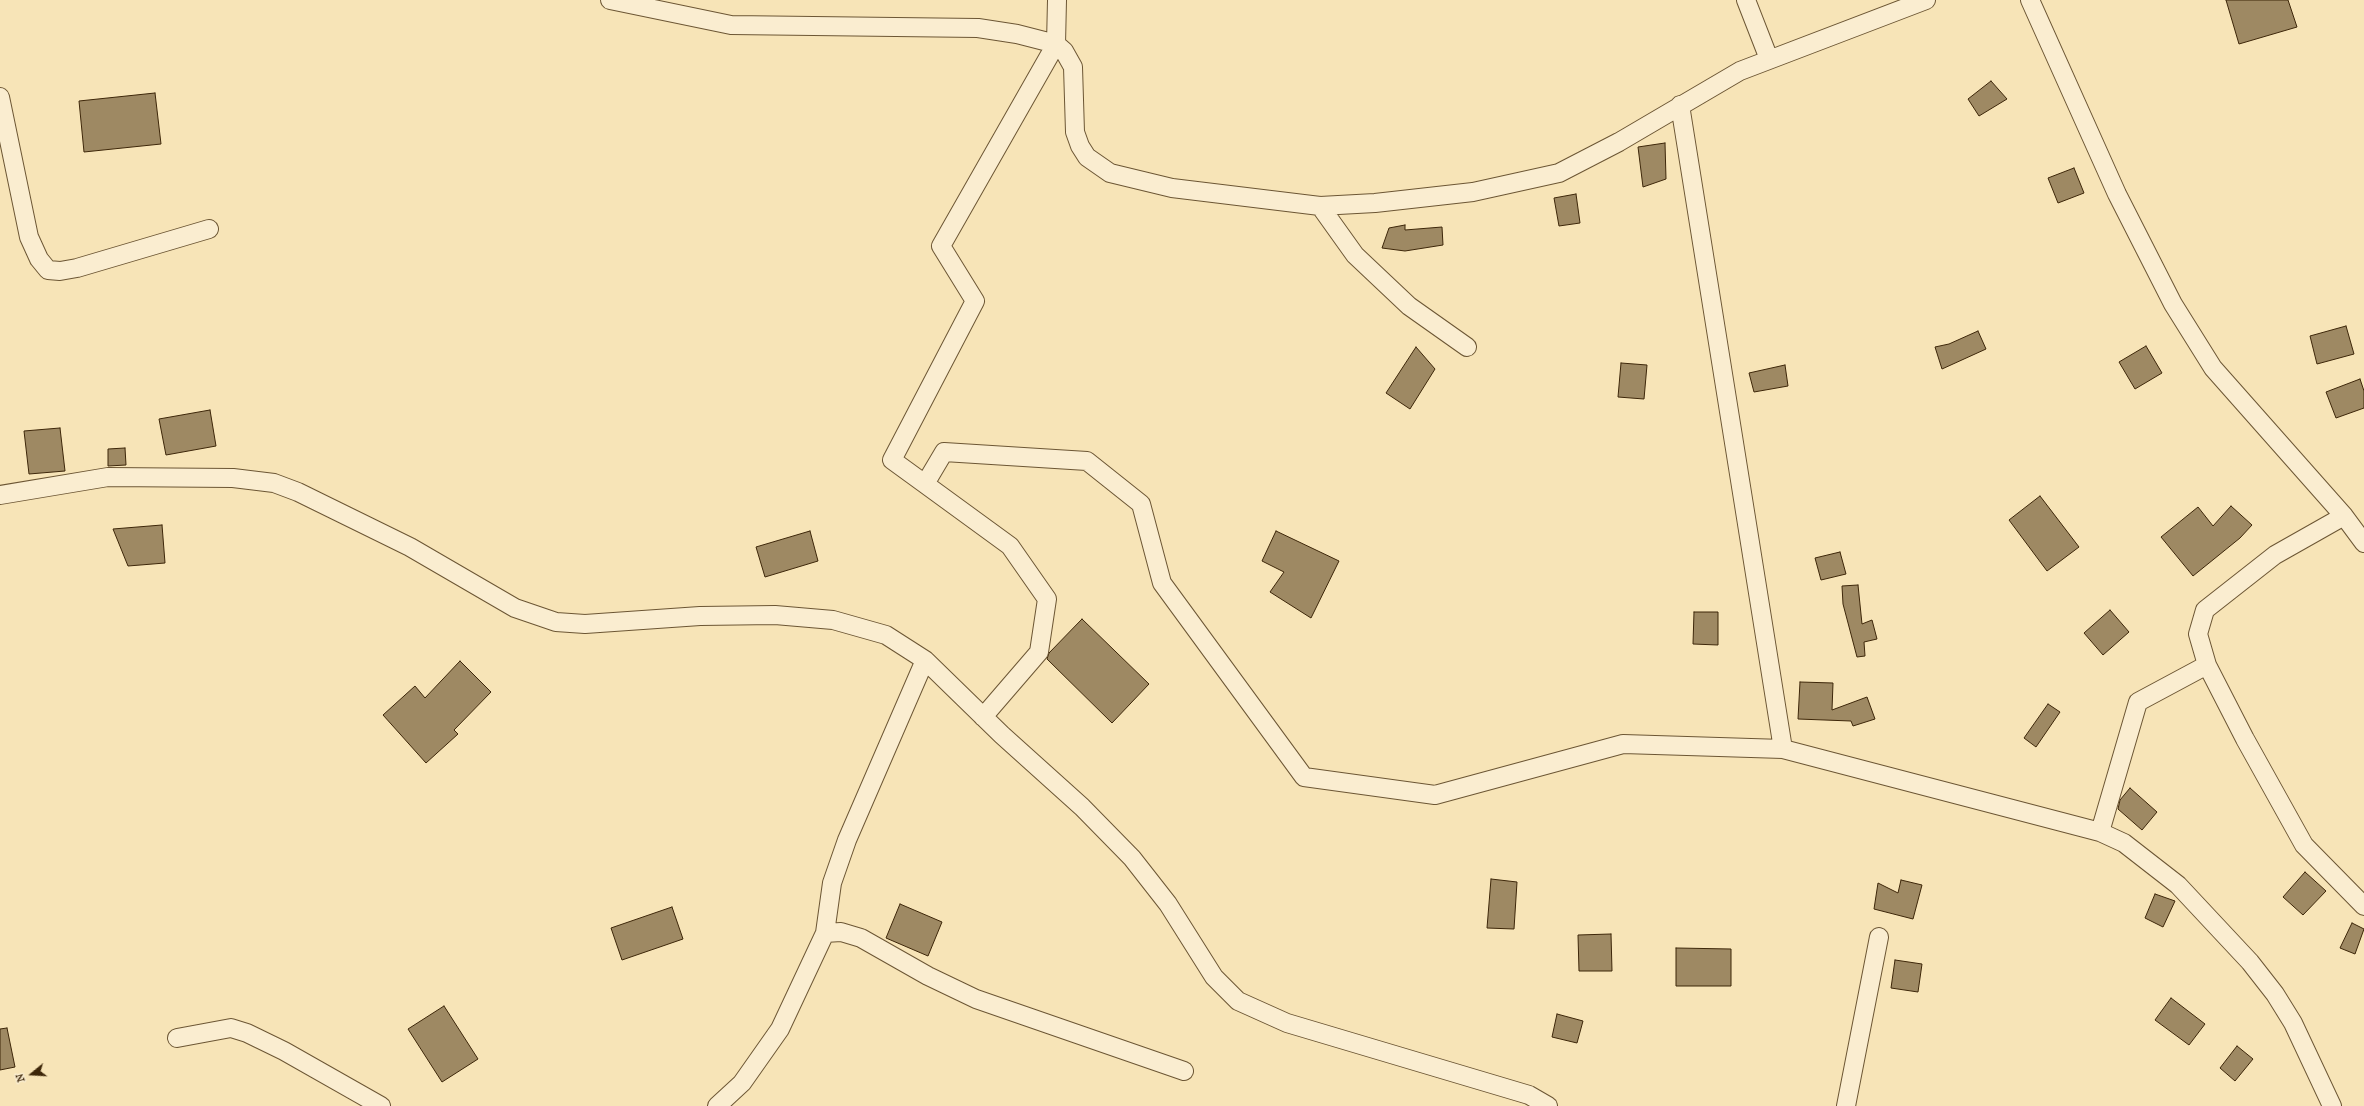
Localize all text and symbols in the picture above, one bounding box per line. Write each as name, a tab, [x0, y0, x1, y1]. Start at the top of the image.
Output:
north arrow	[12, 1054, 52, 1094]
text: N	[13, 1072, 28, 1084]

